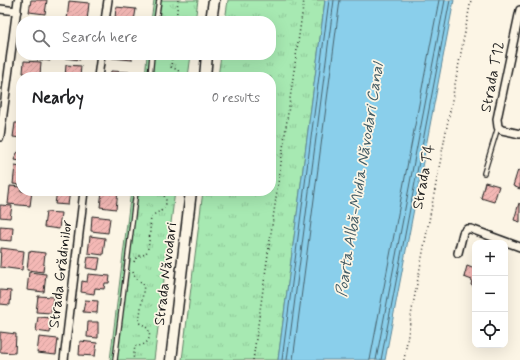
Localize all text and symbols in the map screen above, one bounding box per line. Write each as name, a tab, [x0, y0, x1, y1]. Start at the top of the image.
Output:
search box	[16, 16, 276, 60]
icon: search	[30, 27, 52, 49]
text: Search here	[62, 28, 138, 48]
street label: Strada T12	[476, 40, 510, 114]
water label: Poarta Albă-Midia Năvodari Canal	[331, 59, 389, 298]
text: Nearby	[32, 87, 84, 109]
text: 0 results	[212, 90, 260, 107]
street label: Strada T4	[408, 143, 440, 211]
street label: Strada Grădinilor	[44, 219, 78, 329]
street label: Strada Năvodari	[150, 221, 182, 327]
map controls	[472, 240, 508, 348]
button: +	[472, 240, 508, 276]
button: −	[472, 276, 508, 312]
button: locate	[472, 312, 508, 348]

